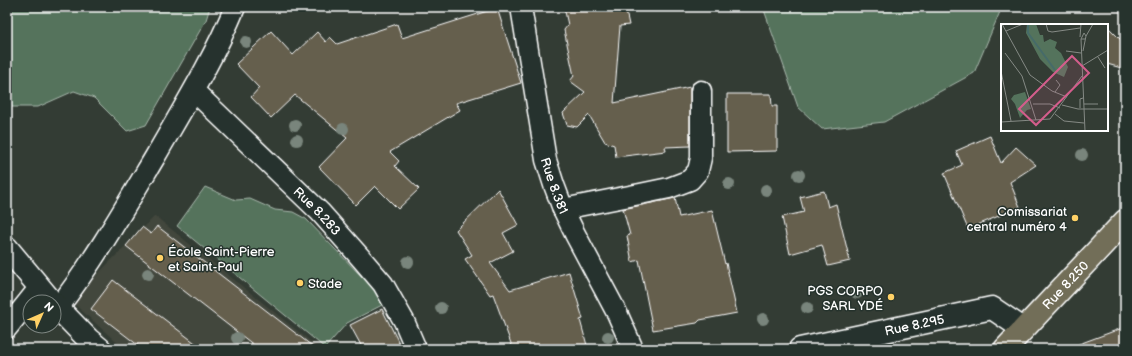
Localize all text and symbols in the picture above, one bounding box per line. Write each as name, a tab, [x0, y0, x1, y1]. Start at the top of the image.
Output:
inset map	[1001, 24, 1108, 131]
street label: Rue 8.381	[537, 156, 571, 217]
street label: Rue 8.283	[290, 184, 344, 239]
place label: Comissariat central numéro 4	[967, 204, 1067, 235]
marker: Comissariat central numéro 4	[1070, 213, 1080, 223]
place label: École Saint-Pierre et Saint-Paul	[168, 244, 275, 275]
marker: École Saint-Pierre et Saint-Paul	[155, 253, 165, 263]
street label: Rue 8.250	[1039, 258, 1093, 313]
place label: Stade	[308, 276, 342, 292]
marker: Stade	[295, 278, 305, 288]
place label: PGS CORPO SARL YDÉ	[807, 283, 883, 314]
marker: PGS CORPO SARL YDÉ	[886, 292, 896, 302]
north arrow	[22, 294, 62, 334]
text: N	[41, 300, 56, 315]
street label: Rue 8.295	[883, 311, 946, 340]

